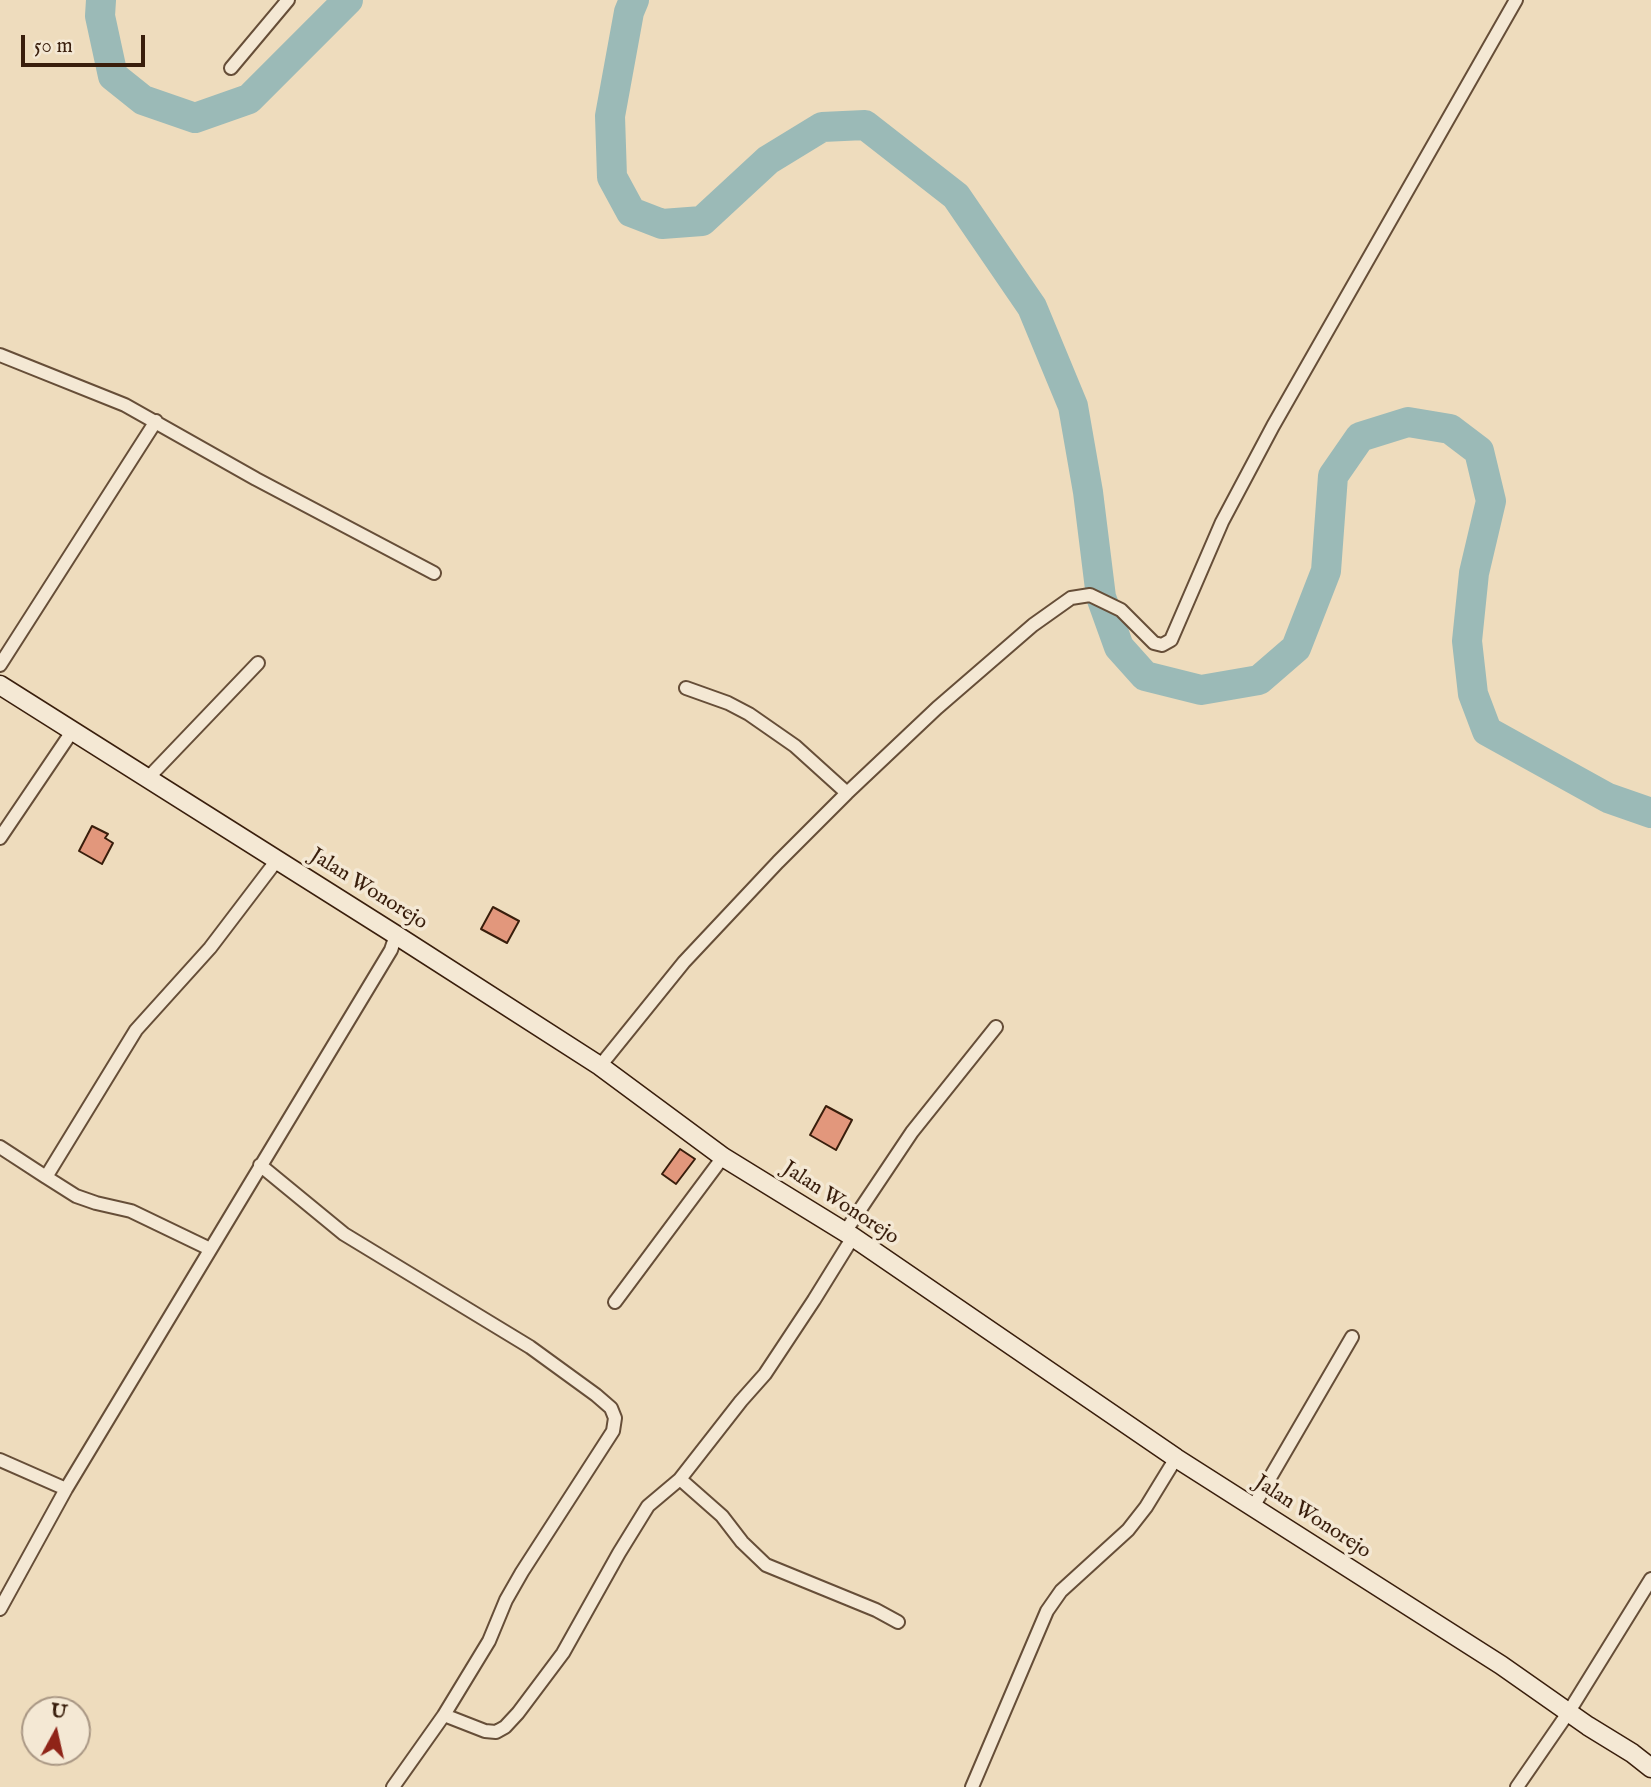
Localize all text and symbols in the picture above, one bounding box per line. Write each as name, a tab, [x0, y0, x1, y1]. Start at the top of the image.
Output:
scale bar	[24, 21, 149, 65]
text: 50 m	[34, 33, 73, 60]
street label: Jalan Wonorejo	[305, 844, 431, 936]
street label: Jalan Wonorejo	[777, 1157, 903, 1251]
street label: Jalan Wonorejo	[1249, 1471, 1375, 1565]
north arrow	[21, 1696, 91, 1766]
text: U	[49, 1699, 68, 1725]

